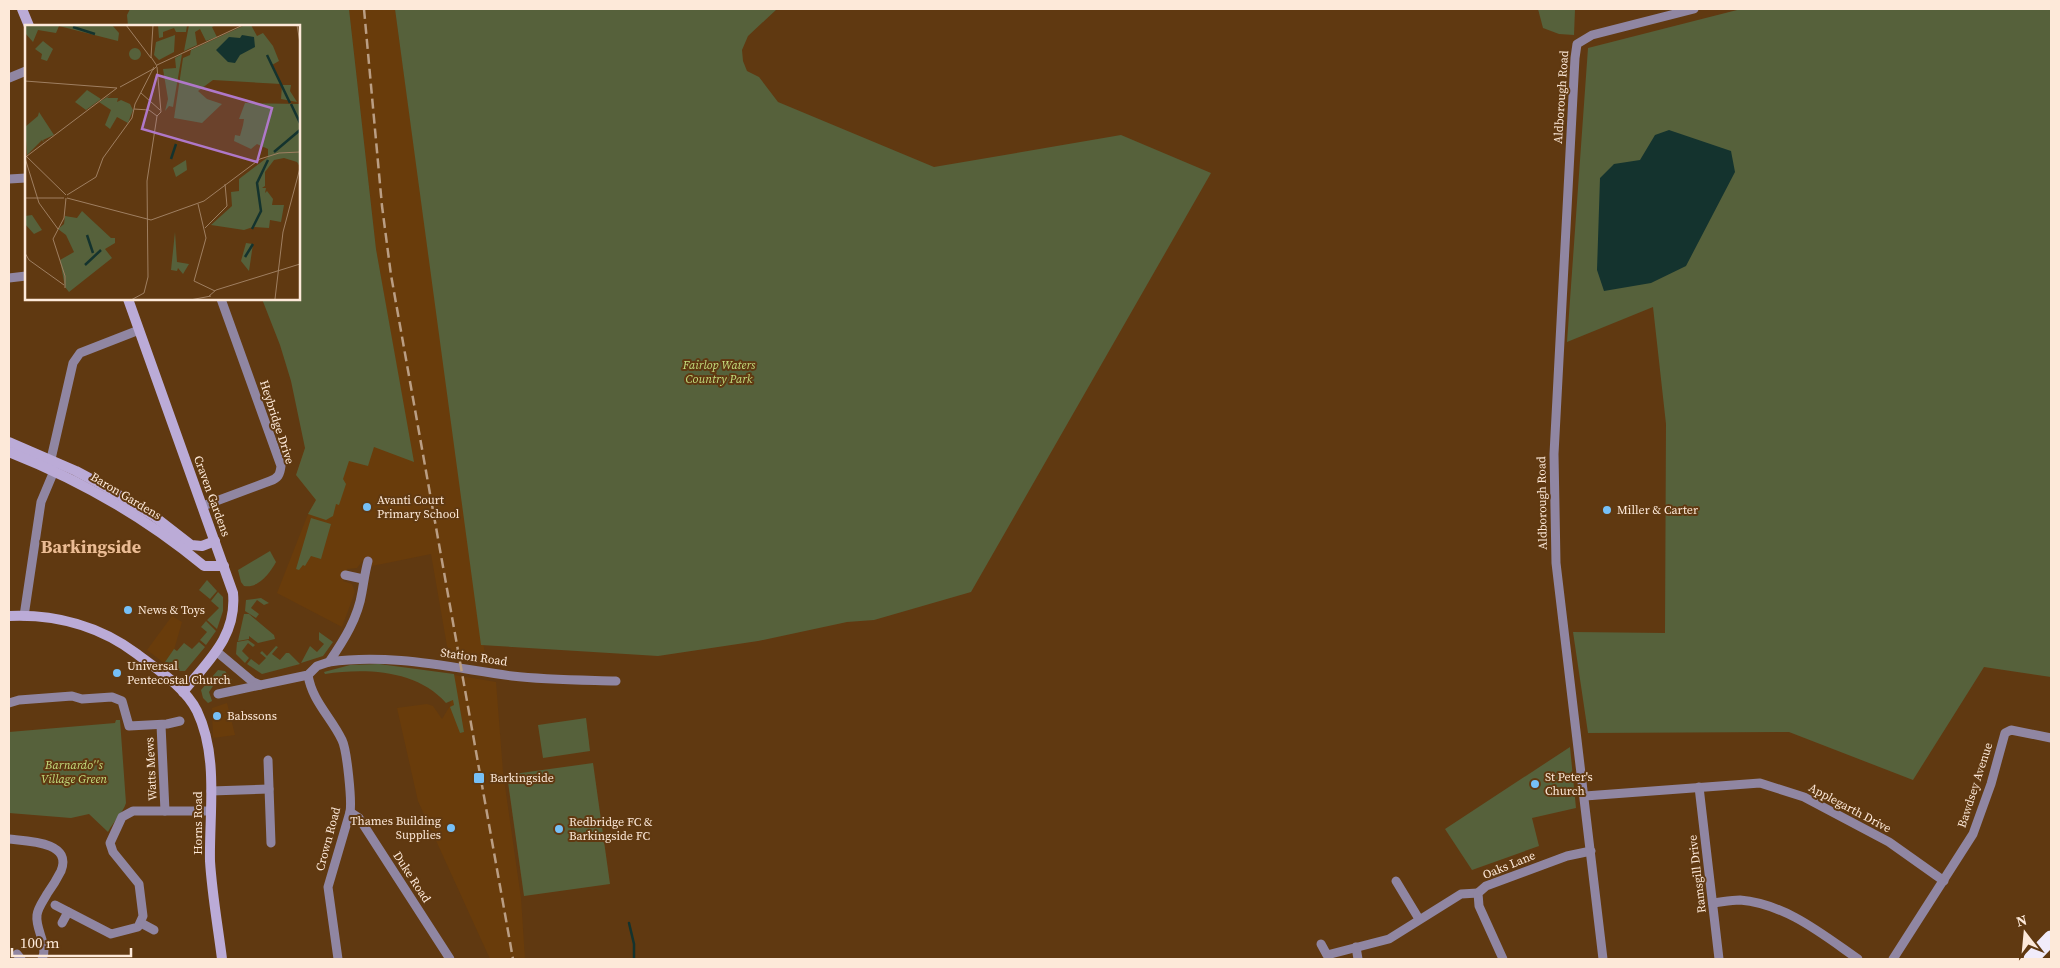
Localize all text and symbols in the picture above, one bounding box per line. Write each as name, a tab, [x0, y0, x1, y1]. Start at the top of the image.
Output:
inset map	[25, 25, 300, 300]
street label: Aldborough Road	[1550, 50, 1572, 144]
park label: Fairlop Waters Country Park	[682, 357, 756, 387]
street label: Heybridge Drive	[256, 378, 298, 466]
street label: Craven Gardens	[190, 453, 234, 539]
street label: Aldborough Road	[1533, 456, 1551, 550]
street label: Baron Gardens	[88, 469, 164, 523]
place label: Avanti Court Primary School	[377, 492, 460, 522]
marker: Avanti Court Primary School	[361, 501, 373, 513]
place label: Miller & Carter	[1617, 502, 1698, 518]
marker: Miller & Carter	[1601, 504, 1613, 516]
district label: Barkingside	[41, 534, 141, 559]
place label: News & Toys	[138, 602, 205, 618]
marker: News & Toys	[122, 604, 134, 616]
street label: Station Road	[440, 644, 509, 670]
place label: Universal Pentecostal Church	[127, 658, 231, 688]
marker: Universal Pentecostal Church	[111, 667, 123, 679]
place label: Babssons	[227, 708, 277, 724]
marker: Babssons	[211, 710, 223, 722]
street label: Watts Mews	[141, 737, 161, 801]
street label: Bawdsey Avenue	[1954, 740, 1996, 830]
park label: Barnardo''s Village Green	[41, 757, 107, 787]
place label: St Peter's Church	[1545, 769, 1593, 799]
place label: Barkingside	[490, 770, 554, 786]
marker: Barkingside	[472, 771, 486, 785]
marker: St Peter's Church	[1529, 778, 1541, 790]
street label: Applegarth Drive	[1806, 780, 1894, 836]
street label: Horns Road	[190, 791, 206, 855]
street label: Crown Road	[312, 805, 344, 873]
place label: Thames Building Supplies	[350, 813, 441, 843]
place label: Redbridge FC & Barkingside FC	[569, 814, 653, 844]
marker: Thames Building Supplies	[445, 822, 457, 834]
marker: Redbridge FC & Barkingside FC	[553, 823, 565, 835]
street label: Ramsgill Drive	[1684, 834, 1710, 914]
street label: Oaks Lane	[1480, 847, 1538, 883]
street label: Duke Road	[390, 848, 435, 906]
north arrow	[2000, 908, 2050, 958]
text: N	[2014, 909, 2029, 932]
scale bar	[12, 926, 131, 958]
text: 100 m	[20, 932, 60, 953]

